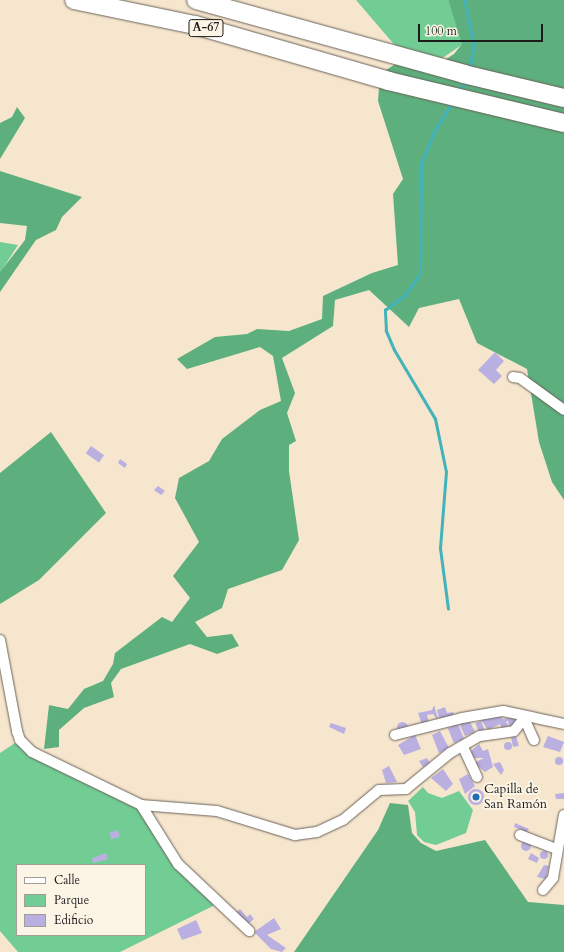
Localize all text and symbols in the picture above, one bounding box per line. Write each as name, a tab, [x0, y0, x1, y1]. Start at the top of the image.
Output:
scale bar	[420, 16, 545, 42]
road number: A-67	[188, 18, 224, 38]
text: 100 m	[425, 23, 457, 39]
place label: Capilla de San Ramón	[484, 782, 547, 813]
marker: Capilla de San Ramón	[471, 792, 481, 802]
legend	[16, 864, 146, 936]
text: Calle	[54, 872, 80, 888]
text: Parque	[54, 892, 89, 908]
text: Edificio	[54, 912, 93, 928]

